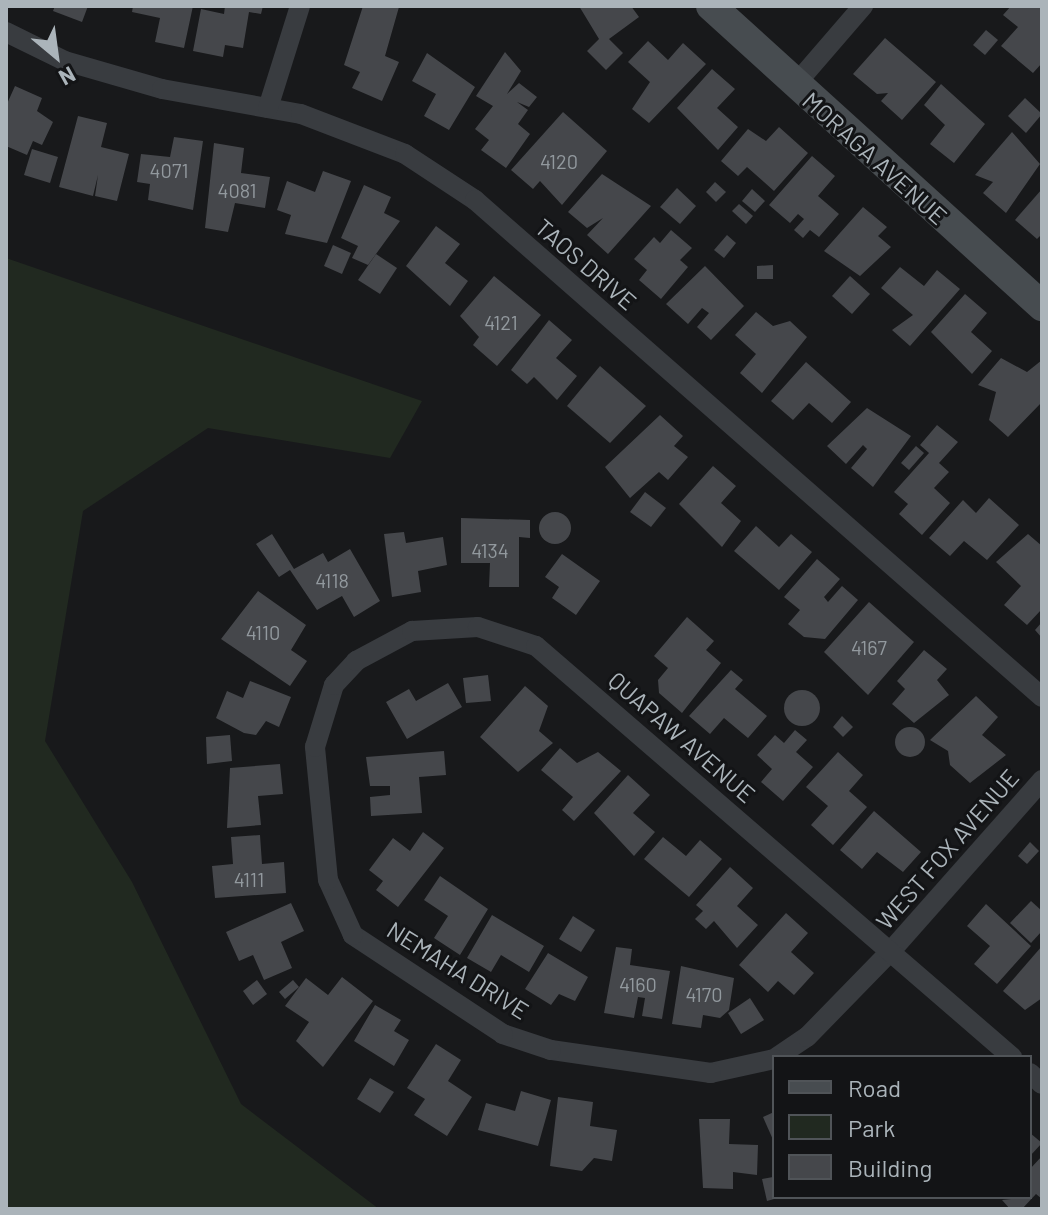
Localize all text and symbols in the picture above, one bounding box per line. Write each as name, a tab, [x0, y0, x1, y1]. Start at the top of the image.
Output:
north arrow	[16, 16, 96, 96]
text: N	[55, 62, 80, 92]
street label: MORAGA AVENUE	[797, 86, 953, 230]
house number: 4120	[540, 149, 578, 173]
house number: 4071	[150, 158, 188, 182]
house number: 4081	[217, 178, 257, 202]
street label: TAOS DRIVE	[530, 212, 642, 316]
house number: 4121	[484, 310, 518, 334]
house number: 4134	[471, 538, 509, 562]
house number: 4118	[315, 568, 349, 592]
house number: 4110	[246, 620, 280, 644]
house number: 4167	[851, 635, 887, 659]
street label: QUAPAW AVENUE	[603, 666, 761, 808]
street label: WEST FOX AVENUE	[870, 763, 1024, 935]
house number: 4111	[234, 867, 264, 891]
street label: NEMAHA DRIVE	[382, 915, 534, 1025]
house number: 4160	[619, 972, 657, 996]
house number: 4170	[686, 982, 722, 1006]
legend	[772, 1055, 1032, 1199]
text: Road	[848, 1073, 901, 1102]
text: Park	[848, 1113, 895, 1142]
text: Building	[848, 1153, 932, 1182]

